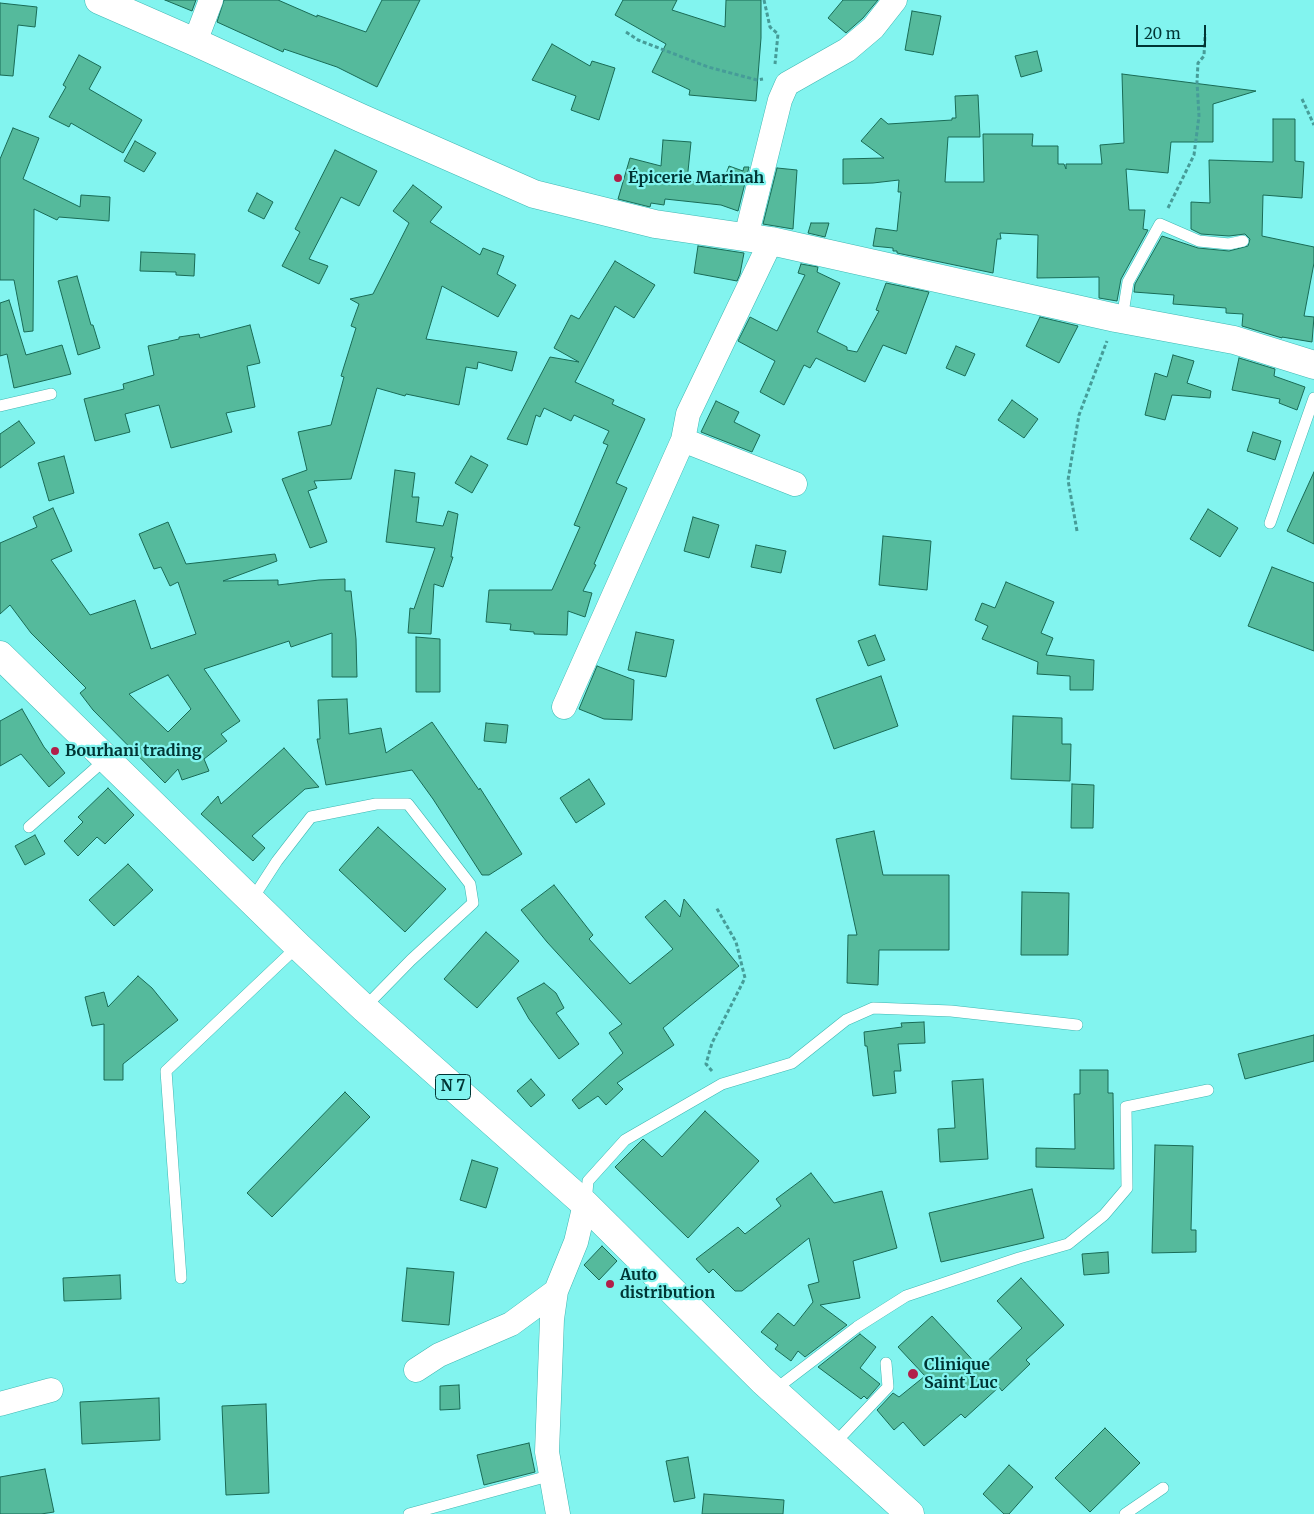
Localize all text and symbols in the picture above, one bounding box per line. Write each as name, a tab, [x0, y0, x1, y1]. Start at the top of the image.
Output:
scale bar	[1139, 15, 1209, 47]
text: 20 m	[1144, 24, 1181, 43]
place label: Épicerie Marinah	[628, 168, 764, 188]
marker: Épicerie Marinah	[612, 172, 624, 184]
place label: Bourhani trading	[65, 741, 202, 761]
marker: Bourhani trading	[49, 745, 61, 757]
road number: N 7	[436, 1074, 470, 1100]
place label: Auto distribution	[620, 1265, 715, 1303]
marker: Auto distribution	[604, 1278, 616, 1290]
place label: Clinique Saint Luc	[924, 1355, 998, 1393]
marker: Clinique Saint Luc	[906, 1367, 920, 1381]

